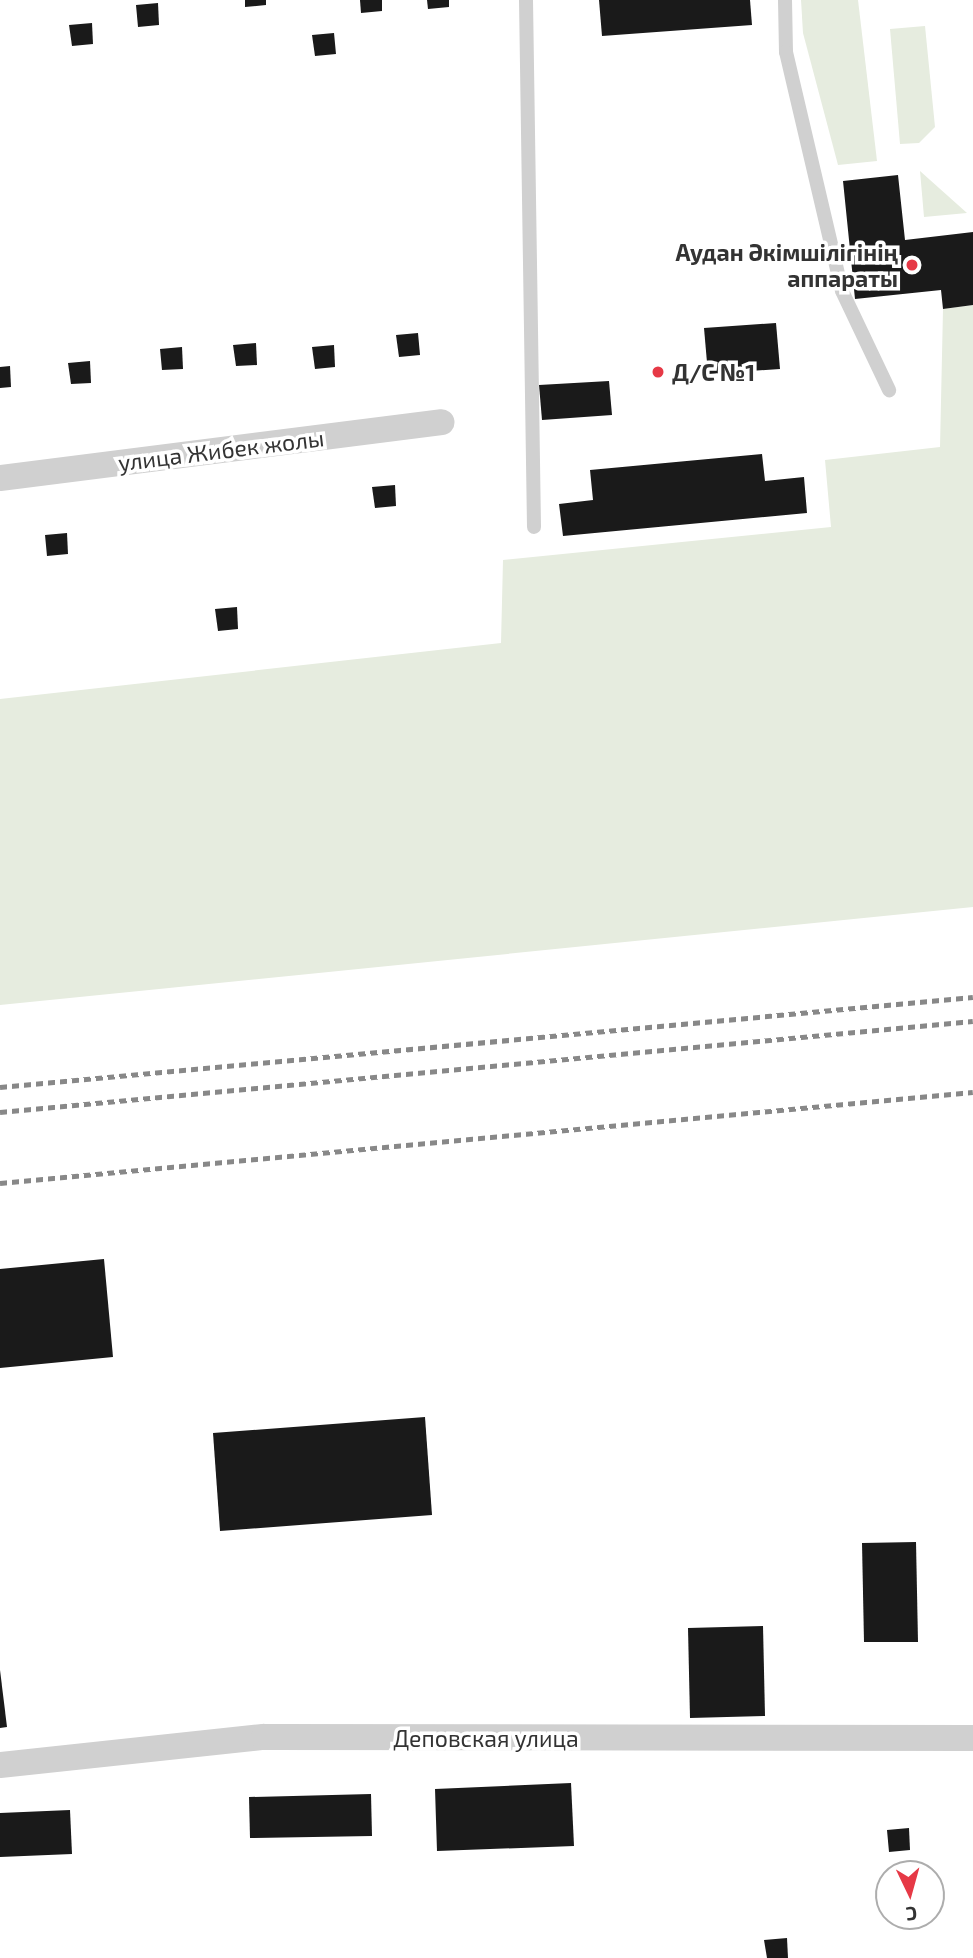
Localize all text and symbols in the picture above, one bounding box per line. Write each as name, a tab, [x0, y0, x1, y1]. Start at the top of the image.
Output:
place label: Аудан Әкімшілігінің аппараты	[676, 238, 898, 292]
marker: Аудан Әкімшілігінің аппараты	[904, 257, 920, 273]
place label: Д/С №1	[672, 358, 755, 386]
marker: Д/С №1	[650, 364, 666, 380]
street label: улица Жибек жолы	[116, 424, 326, 476]
street label: Деповская улица	[393, 1724, 579, 1752]
north arrow	[875, 1860, 945, 1930]
text: С	[905, 1902, 918, 1926]

